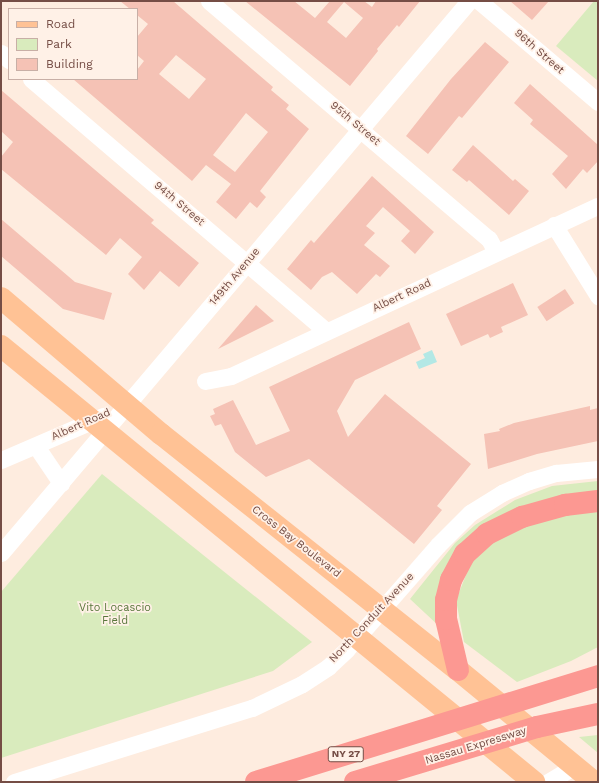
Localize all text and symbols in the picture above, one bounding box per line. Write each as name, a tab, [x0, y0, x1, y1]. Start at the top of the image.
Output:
legend	[8, 8, 138, 80]
text: Road	[46, 17, 75, 31]
street label: 96th Street	[511, 27, 567, 77]
text: Park	[46, 37, 72, 51]
text: Building	[46, 57, 93, 71]
street label: 95th Street	[327, 99, 383, 149]
street label: 94th Street	[151, 179, 207, 229]
street label: 149th Avenue	[207, 245, 263, 309]
street label: Albert Road	[371, 277, 433, 315]
street label: Albert Road	[49, 406, 113, 444]
street label: Cross Bay Boulevard	[249, 503, 343, 581]
street label: North Conduit Avenue	[327, 570, 417, 666]
park label: Vito Locascio Field	[79, 602, 151, 628]
street label: Nassau Expressway	[424, 724, 528, 768]
road number: NY 27	[327, 746, 365, 762]

